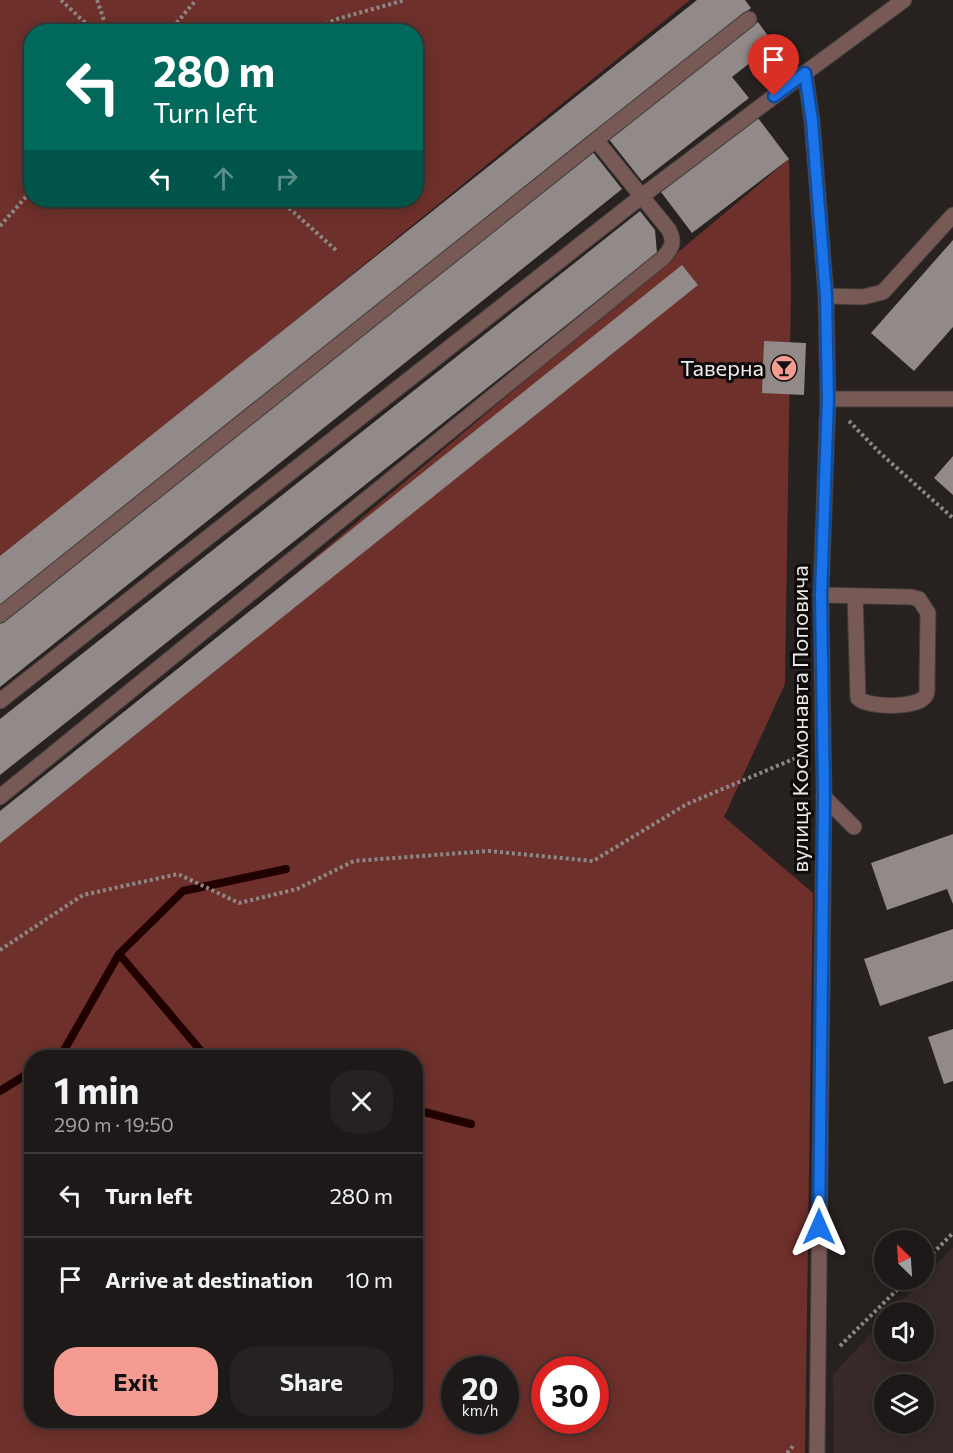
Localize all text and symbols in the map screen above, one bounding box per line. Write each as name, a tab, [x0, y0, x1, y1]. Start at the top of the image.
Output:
pin	[748, 34, 799, 96]
icon: arrive	[757, 43, 790, 76]
text: 280 m	[153, 44, 275, 96]
icon: left	[54, 48, 132, 126]
text: Turn left	[153, 96, 257, 129]
icon: left	[144, 162, 177, 195]
icon: ahead	[207, 162, 240, 195]
icon: right	[270, 162, 303, 195]
bar icon: Таверна	[769, 353, 799, 383]
place label: Таверна	[680, 354, 764, 381]
street label: вулиця Космонавта Поповича	[786, 565, 813, 873]
text: 1 min	[54, 1067, 139, 1111]
button: close	[330, 1070, 393, 1133]
text: 290 m · 19:50	[54, 1112, 174, 1136]
icon: left	[54, 1179, 87, 1212]
text: Turn left	[105, 1182, 192, 1209]
text: 280 m	[330, 1182, 393, 1209]
position arrow	[787, 1195, 851, 1259]
north arrow	[874, 1230, 934, 1290]
map controls	[874, 1230, 934, 1434]
icon: arrive	[54, 1263, 87, 1296]
text: Arrive at destination	[105, 1266, 313, 1293]
text: 10 m	[346, 1266, 393, 1293]
button: sound	[874, 1302, 934, 1362]
button: Exit	[54, 1347, 218, 1416]
button: Share	[230, 1347, 393, 1416]
speed limit sign: 30	[531, 1356, 609, 1434]
text: 20	[462, 1369, 498, 1406]
button: layers	[874, 1374, 934, 1434]
text: km/h	[462, 1401, 498, 1419]

